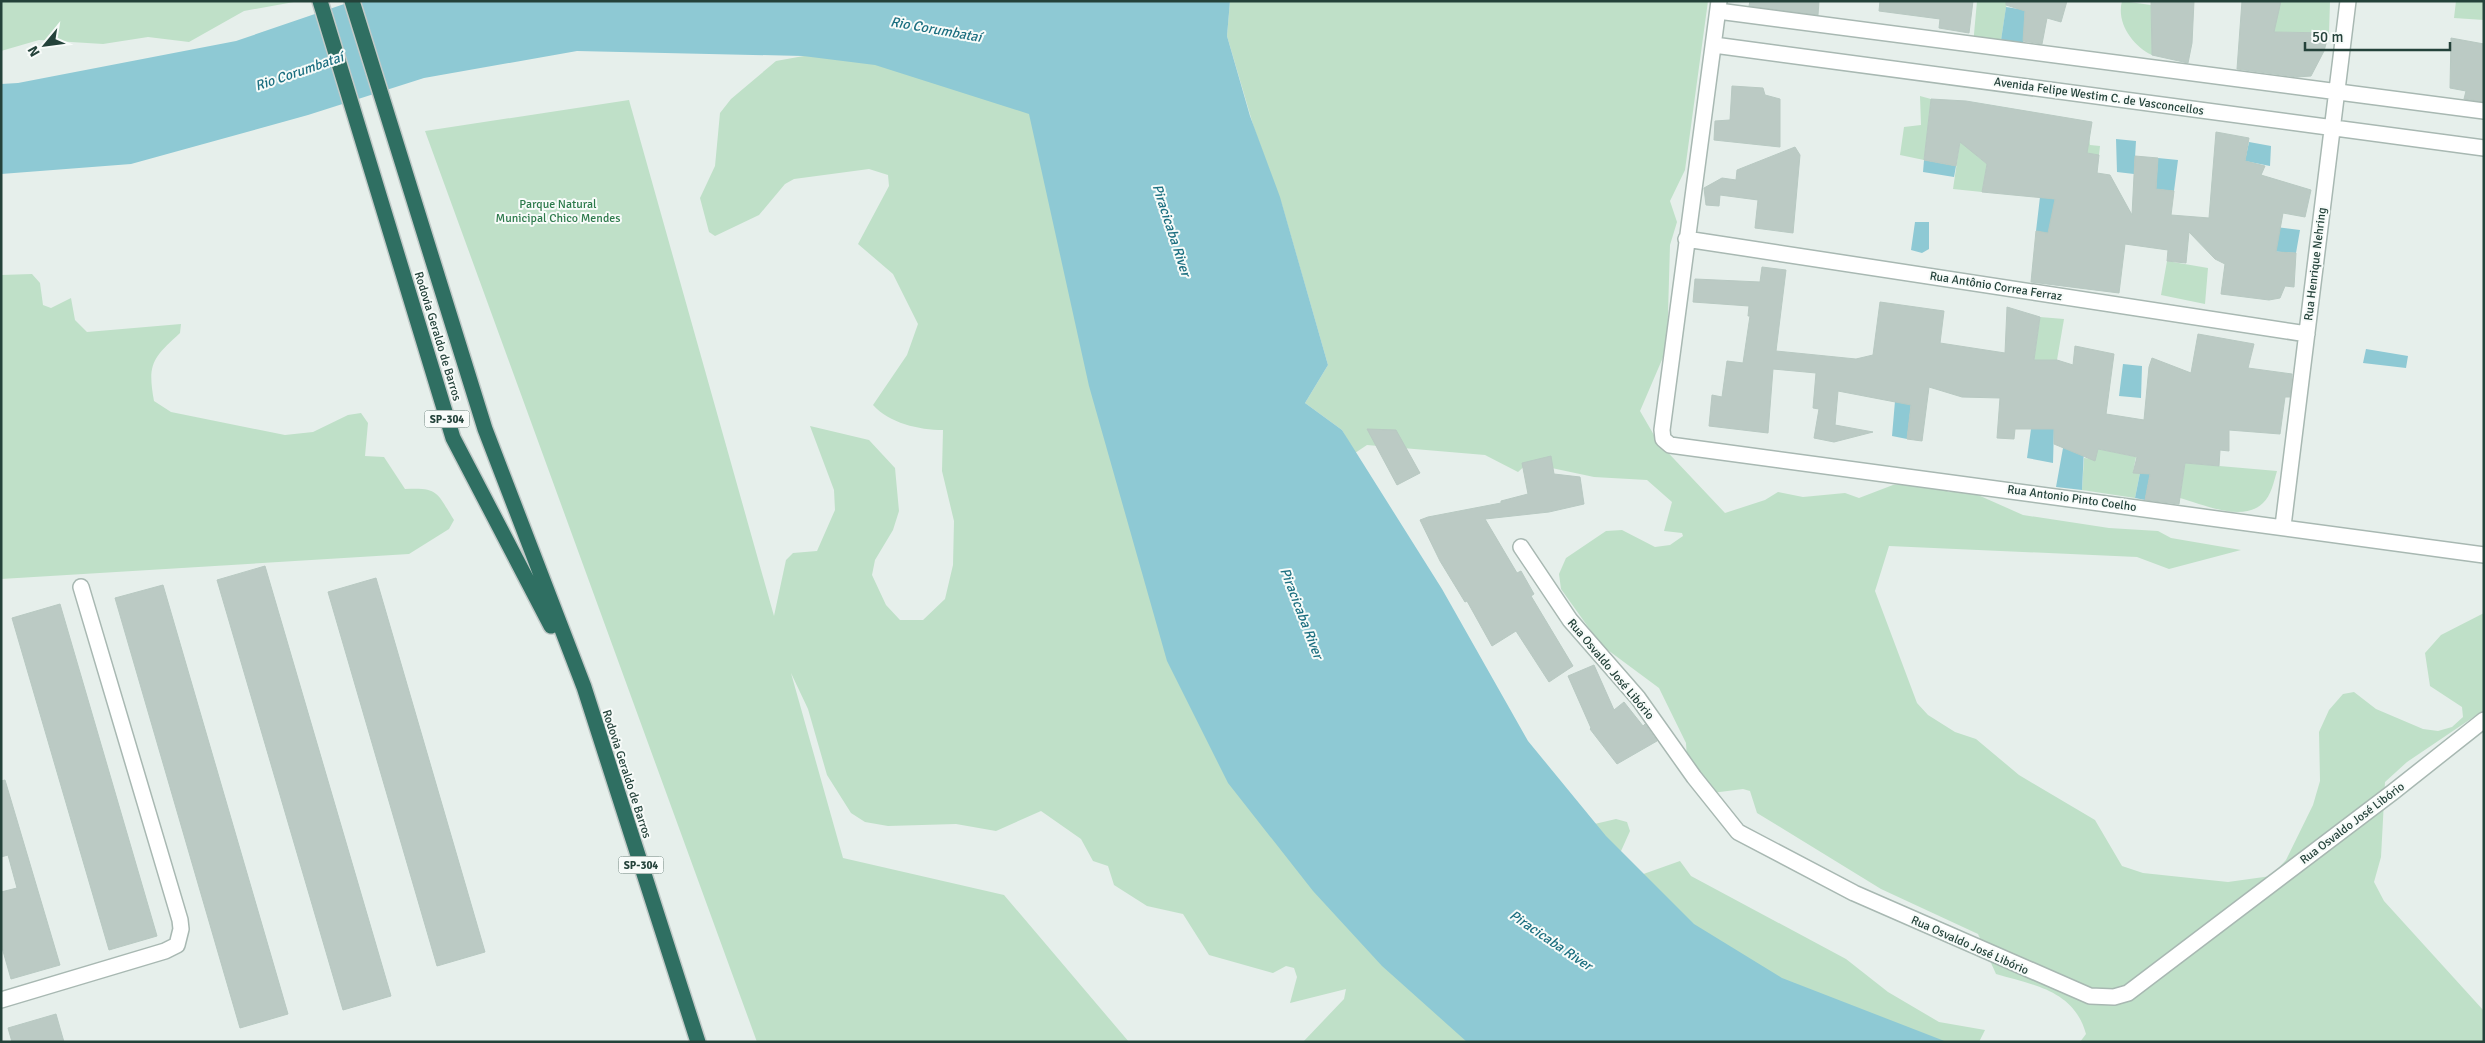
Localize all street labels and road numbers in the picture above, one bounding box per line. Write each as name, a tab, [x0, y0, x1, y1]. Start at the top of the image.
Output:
street label: Avenida Felipe Westim C. de Vasconcellos	[1993, 74, 2205, 119]
street label: Rua Henrique Nehring	[2301, 207, 2330, 321]
street label: Rua Antônio Correa Ferraz	[1929, 269, 2063, 304]
street label: Rodovia Geraldo de Barros	[411, 270, 464, 403]
road number: SP-304	[424, 410, 470, 428]
street label: Rua Antonio Pinto Coelho	[2006, 482, 2138, 515]
street label: Rua Osvaldo José Libório	[1564, 616, 1657, 723]
street label: Rodovia Geraldo de Barros	[599, 708, 654, 840]
street label: Rua Osvaldo José Libório	[2297, 779, 2408, 868]
road number: SP-304	[618, 856, 664, 874]
street label: Rua Osvaldo José Libório	[1909, 913, 2031, 978]

